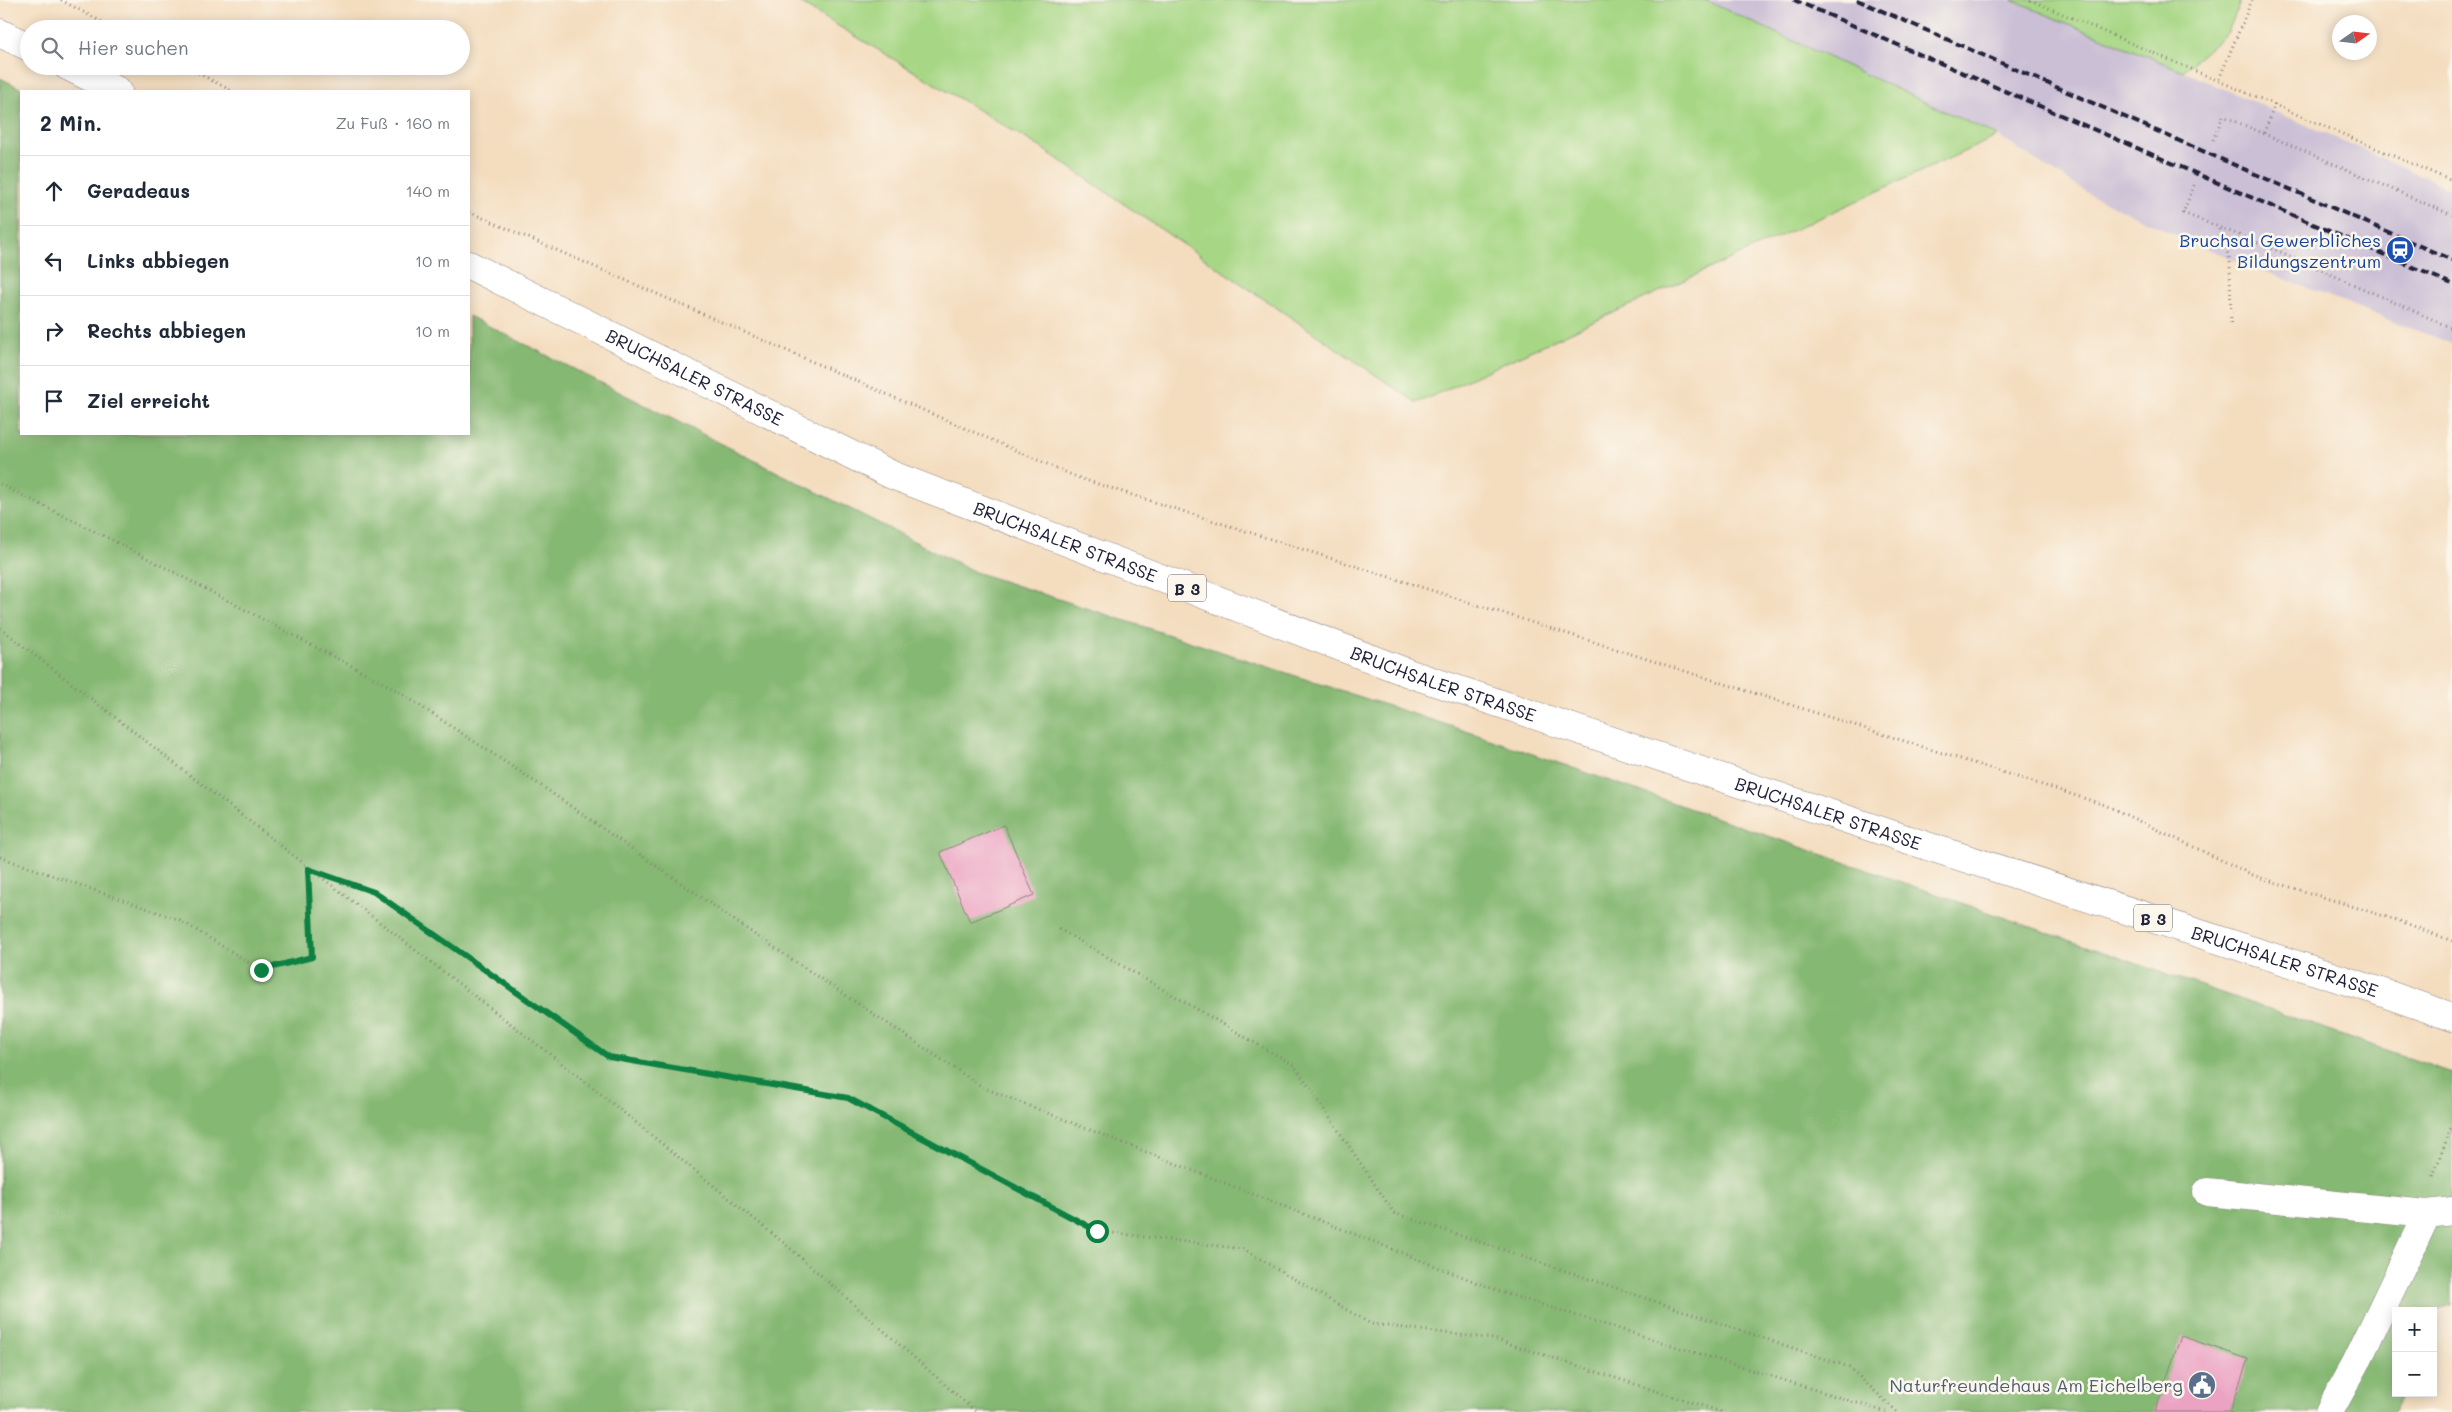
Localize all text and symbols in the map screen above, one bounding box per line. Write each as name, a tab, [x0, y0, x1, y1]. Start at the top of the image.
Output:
north arrow	[2332, 15, 2377, 60]
search box	[20, 20, 470, 75]
icon: search	[38, 34, 66, 62]
text: Hier suchen	[78, 35, 189, 60]
text: 2 Min.	[40, 109, 102, 136]
text: Zu Fuß · 160 m	[336, 112, 450, 133]
icon: ahead	[40, 177, 68, 205]
text: Geradeaus	[87, 178, 190, 203]
text: 140 m	[406, 180, 450, 201]
place label: Bruchsal Gewerbliches Bildungszentrum	[2179, 228, 2381, 273]
station icon: Bruchsal Gewerbliches Bildungszentrum	[2385, 235, 2415, 265]
icon: left	[40, 247, 68, 275]
text: Links abbiegen	[87, 248, 229, 273]
text: 10 m	[415, 250, 450, 271]
icon: right	[40, 317, 68, 345]
text: Rechts abbiegen	[87, 318, 246, 343]
text: 10 m	[415, 320, 450, 341]
street label: BRUCHSALER STRASSE	[602, 323, 787, 431]
icon: arrive	[40, 387, 68, 415]
text: Ziel erreicht	[87, 388, 210, 413]
street label: BRUCHSALER STRASSE	[970, 495, 1161, 588]
road number: B 3	[1168, 574, 1206, 602]
street label: BRUCHSALER STRASSE	[1347, 640, 1539, 727]
street label: BRUCHSALER STRASSE	[1732, 771, 1925, 855]
road number: B 3	[2134, 904, 2172, 931]
street label: BRUCHSALER STRASSE	[2188, 920, 2381, 1002]
route end	[250, 959, 273, 982]
route start	[1086, 1220, 1109, 1243]
map controls	[2392, 1307, 2437, 1397]
button: +	[2392, 1307, 2437, 1352]
button: −	[2392, 1352, 2437, 1397]
public building icon: Naturfreundehaus Am Eichelberg	[2187, 1370, 2217, 1400]
place label: Naturfreundehaus Am Eichelberg	[1890, 1373, 2183, 1397]

